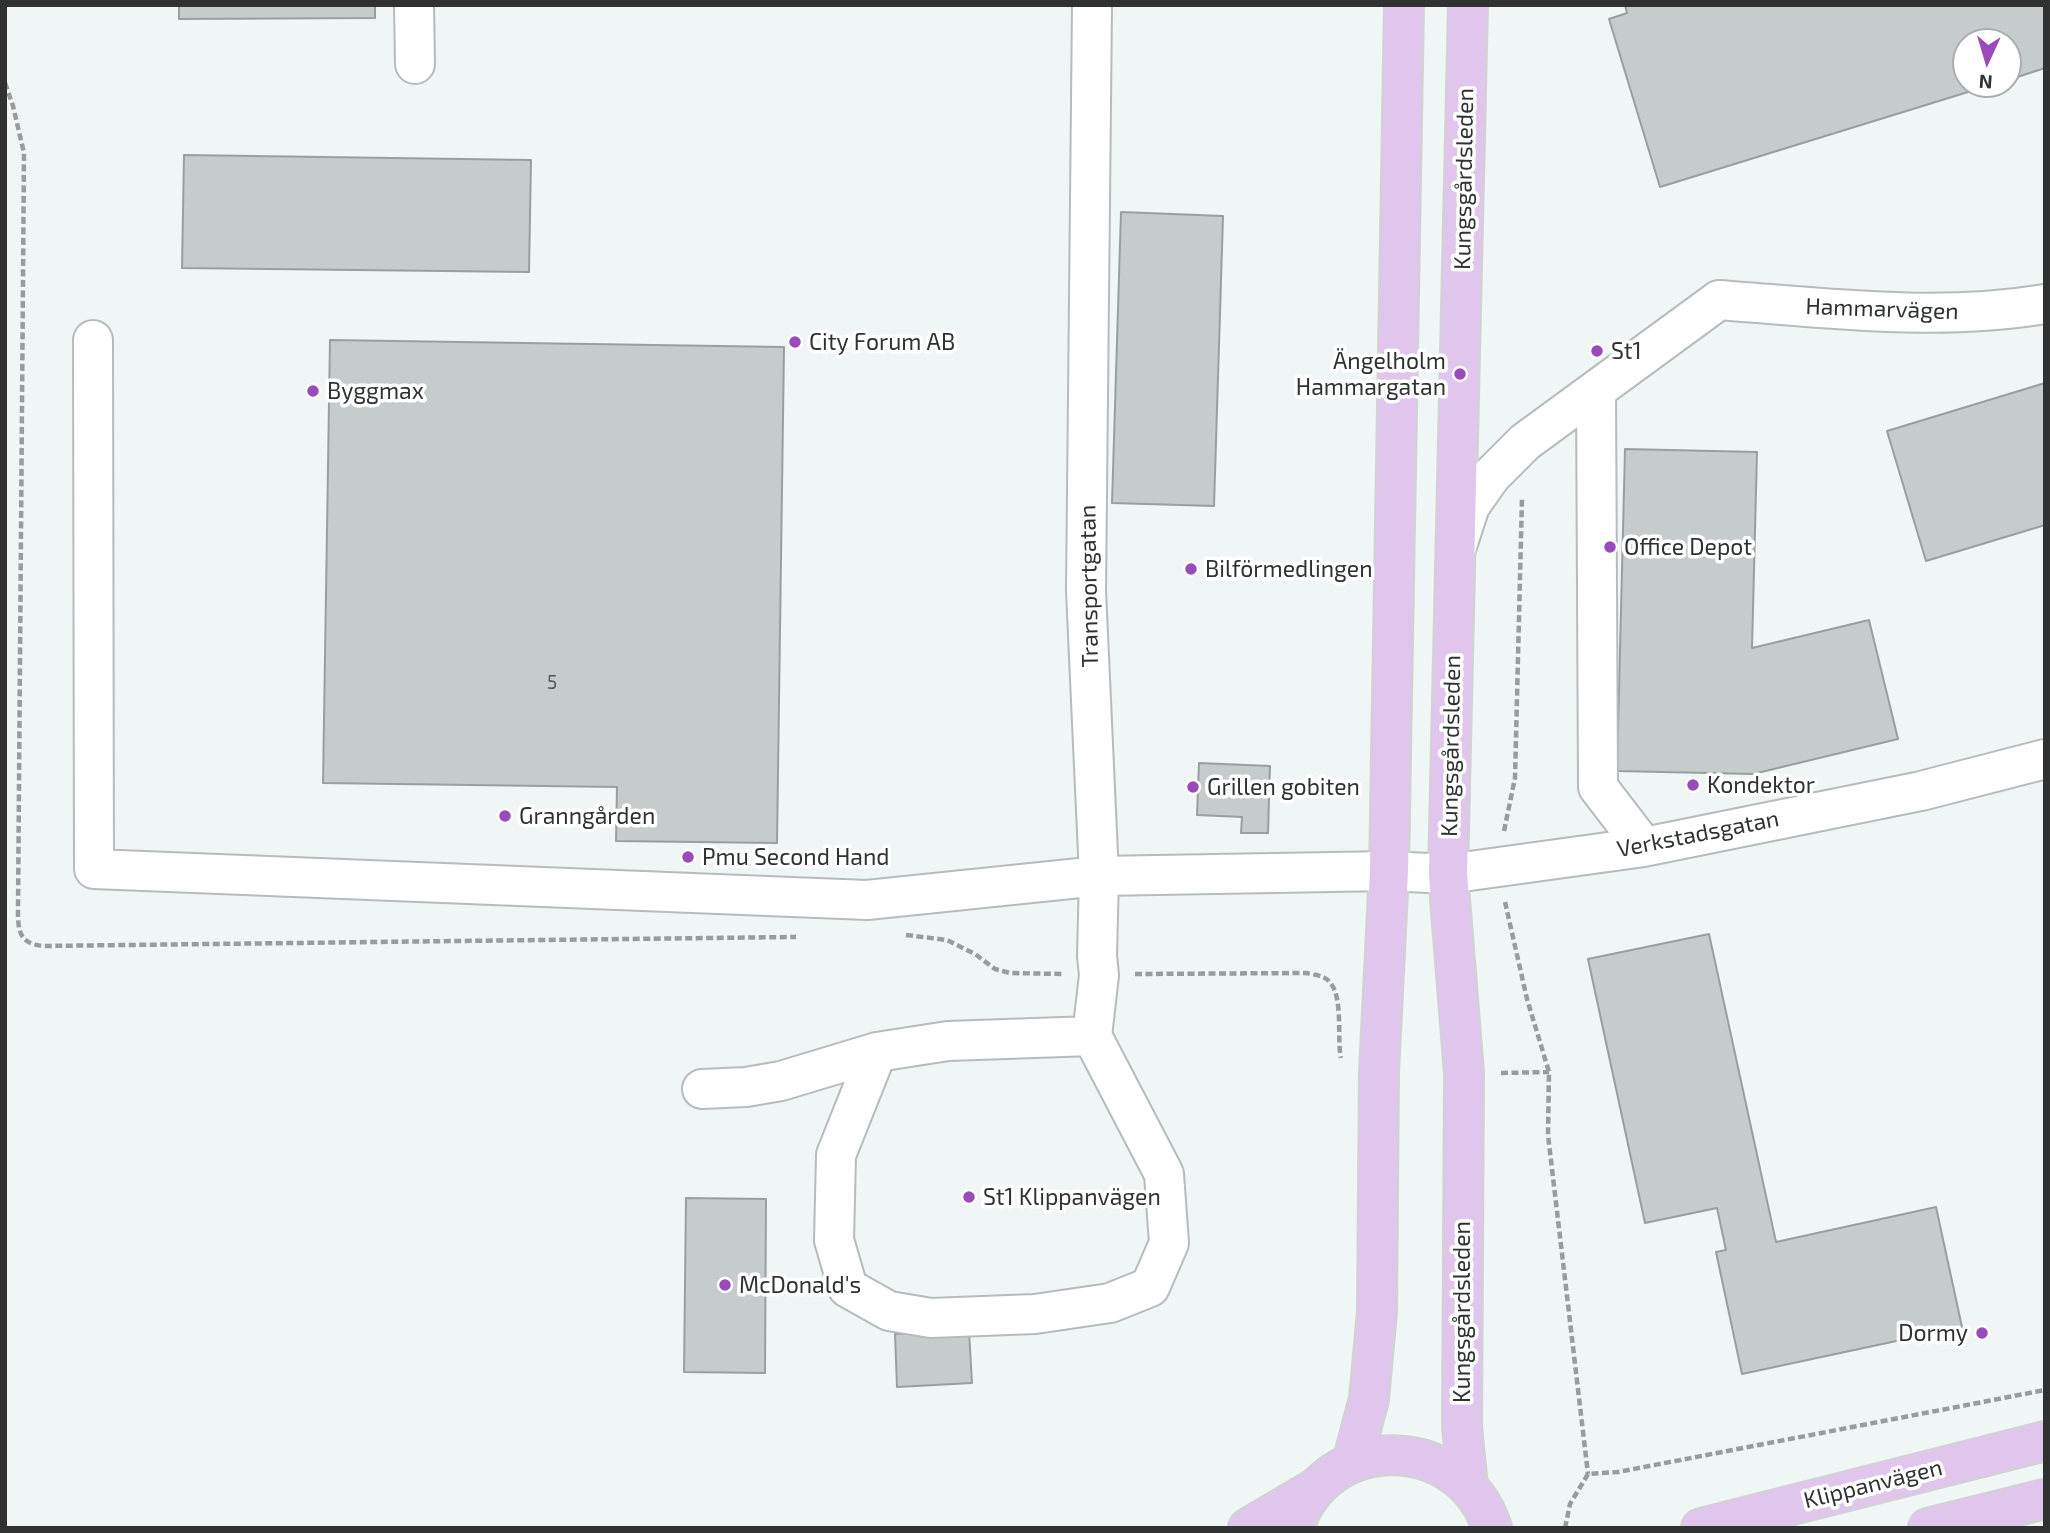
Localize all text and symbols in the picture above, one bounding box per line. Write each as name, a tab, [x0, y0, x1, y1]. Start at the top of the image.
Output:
north arrow	[1952, 28, 2022, 98]
text: N	[1978, 71, 1993, 94]
street label: Kungsgårdsleden	[1449, 88, 1479, 270]
street label: Hammarvägen	[1805, 293, 1959, 325]
place label: City Forum AB	[809, 328, 955, 356]
marker: City Forum AB	[787, 334, 803, 350]
place label: St1	[1611, 337, 1642, 365]
marker: St1	[1589, 343, 1605, 359]
place label: Ängelholm Hammargatan	[1296, 347, 1446, 401]
marker: Ängelholm Hammargatan	[1452, 366, 1468, 382]
place label: Byggmax	[327, 377, 424, 405]
marker: Byggmax	[305, 383, 321, 399]
street label: Transportgatan	[1074, 504, 1104, 668]
place label: Office Depot	[1624, 533, 1752, 561]
marker: Office Depot	[1602, 539, 1618, 555]
place label: Bilförmedlingen	[1205, 555, 1373, 583]
marker: Bilförmedlingen	[1183, 561, 1199, 577]
street label: Kungsgårdsleden	[1436, 655, 1466, 837]
house number: 5	[547, 672, 557, 694]
place label: Kondektor	[1707, 771, 1815, 799]
place label: Grillen gobiten	[1207, 773, 1360, 801]
marker: Kondektor	[1685, 777, 1701, 793]
marker: Grillen gobiten	[1185, 779, 1201, 795]
place label: Granngården	[519, 802, 655, 830]
street label: Verkstadsgatan	[1615, 805, 1781, 863]
marker: Granngården	[497, 808, 513, 824]
place label: Pmu Second Hand	[702, 843, 890, 871]
marker: Pmu Second Hand	[680, 849, 696, 865]
place label: St1 Klippanvägen	[983, 1183, 1161, 1211]
marker: St1 Klippanvägen	[961, 1189, 977, 1205]
street label: Kungsgårdsleden	[1448, 1221, 1476, 1403]
place label: McDonald's	[739, 1271, 861, 1299]
marker: McDonald's	[717, 1277, 733, 1293]
place label: Dormy	[1898, 1319, 1968, 1347]
marker: Dormy	[1974, 1325, 1990, 1341]
street label: Klippanvägen	[1801, 1453, 1945, 1515]

